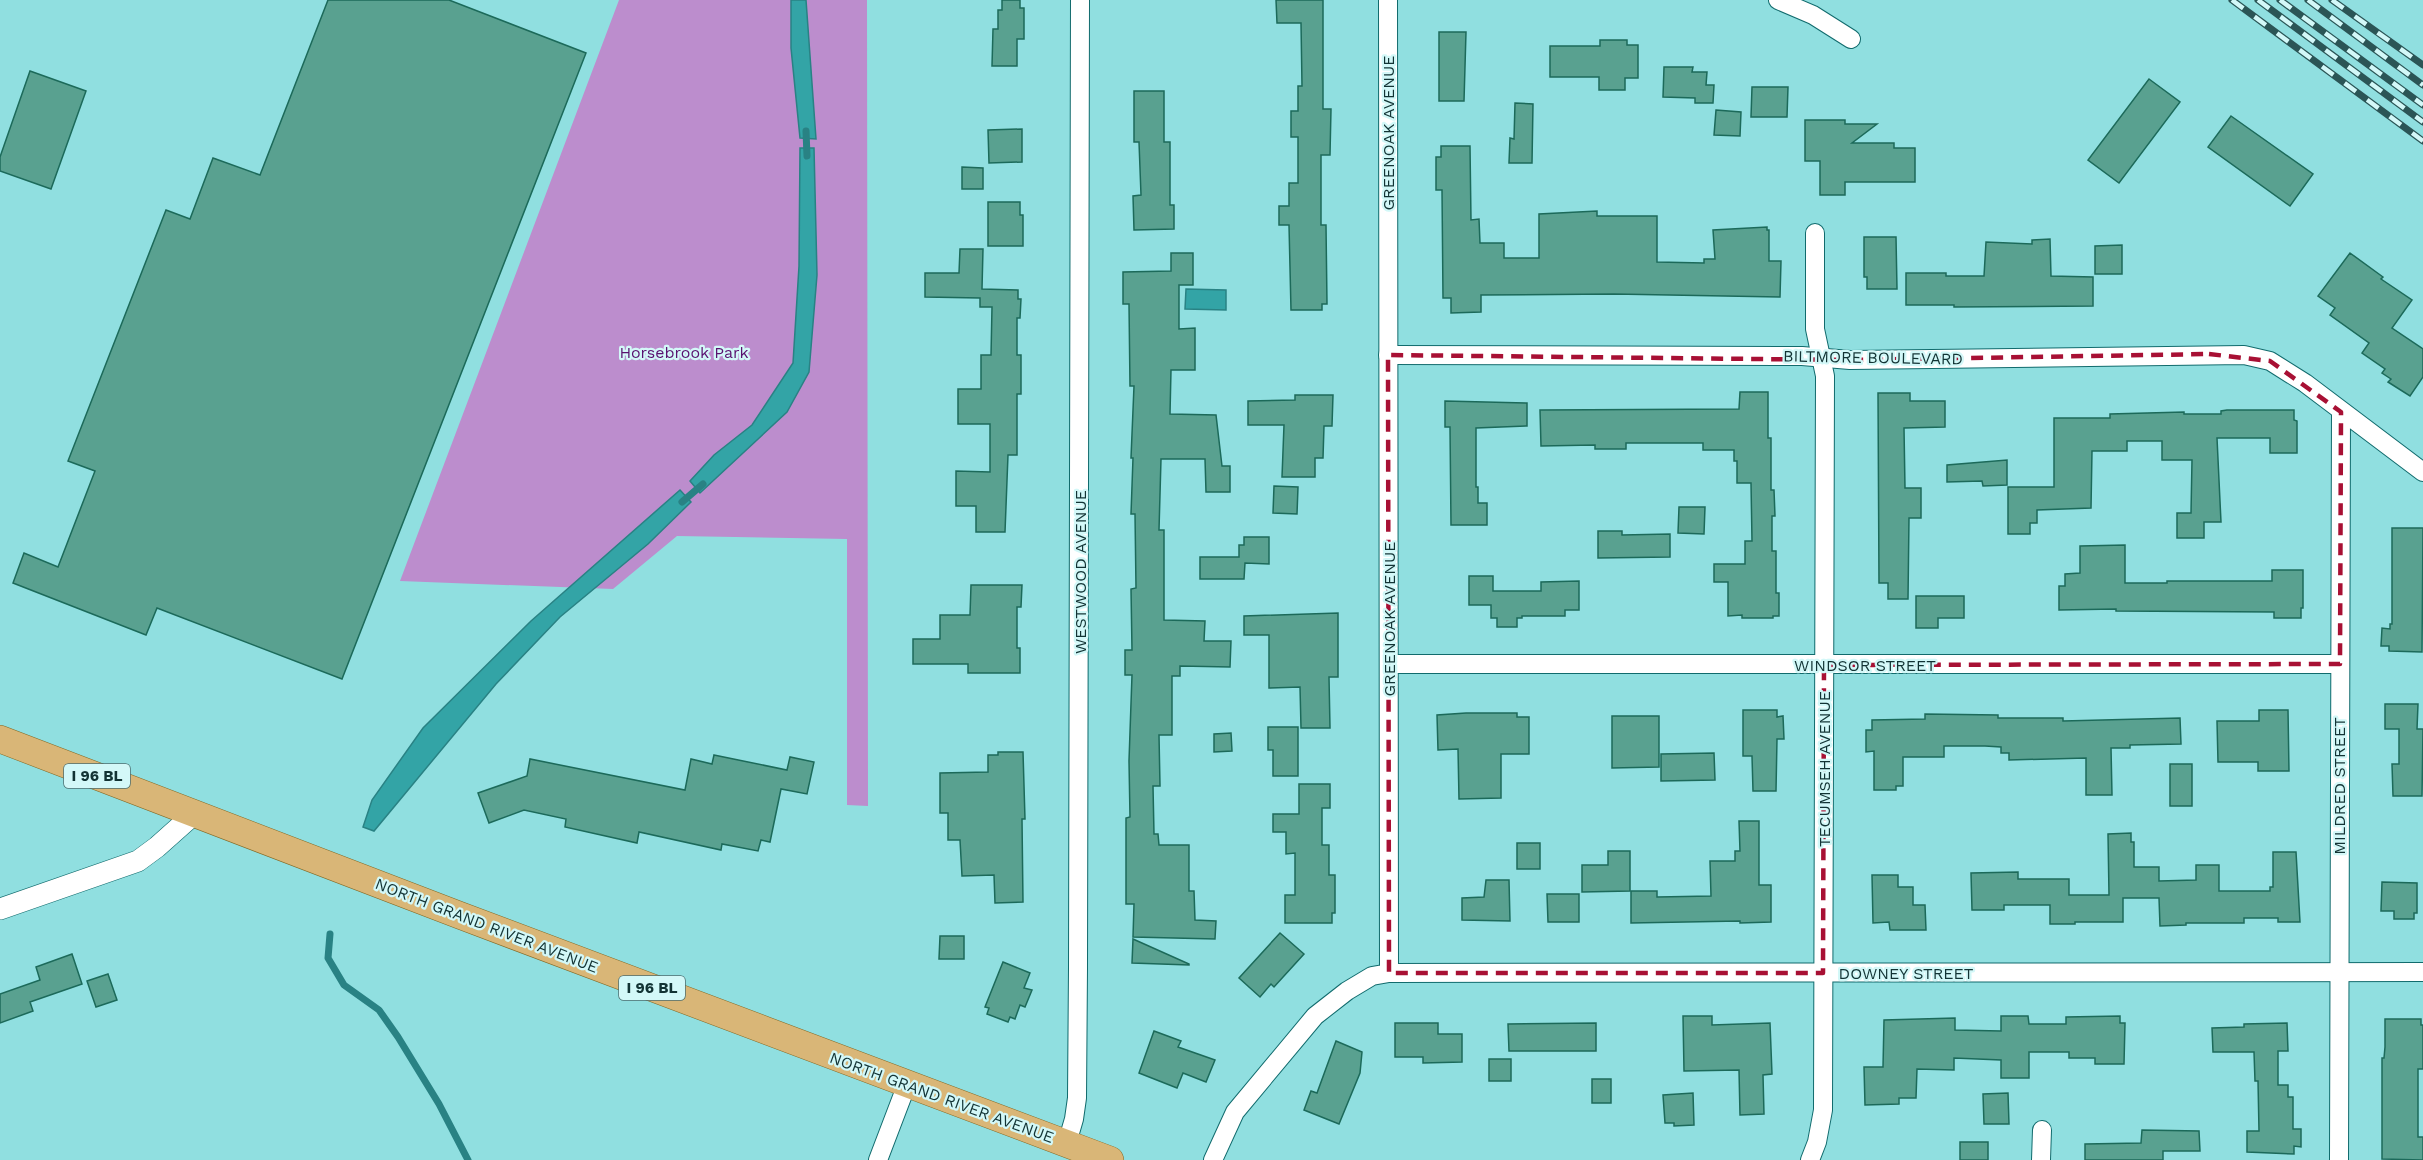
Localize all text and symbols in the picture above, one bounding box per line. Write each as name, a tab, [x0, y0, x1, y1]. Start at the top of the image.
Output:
street label: GREENOAK AVENUE	[1379, 55, 1398, 211]
park label: Horsebrook Park	[619, 343, 749, 362]
street label: BILTMORE BOULEVARD	[1783, 346, 1963, 369]
street label: WESTWOOD AVENUE	[1071, 490, 1090, 654]
street label: GREENOAK AVENUE	[1380, 541, 1399, 697]
street label: WINDSOR STREET	[1794, 656, 1936, 675]
street label: TECUMSEH AVENUE	[1815, 691, 1834, 847]
street label: MILDRED STREET	[2330, 717, 2349, 855]
road number: I 96 BL	[64, 764, 130, 788]
street label: NORTH GRAND RIVER AVENUE	[373, 874, 601, 977]
street label: DOWNEY STREET	[1839, 964, 1974, 983]
road number: I 96 BL	[619, 976, 685, 1000]
street label: NORTH GRAND RIVER AVENUE	[827, 1048, 1057, 1147]

